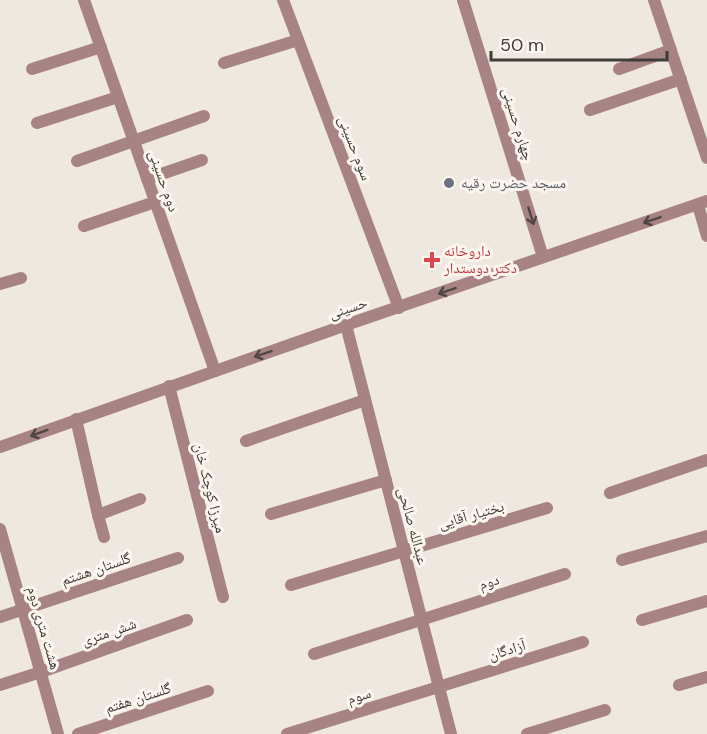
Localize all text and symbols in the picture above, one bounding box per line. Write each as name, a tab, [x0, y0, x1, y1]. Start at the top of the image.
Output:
scale bar	[491, 24, 666, 62]
text: 50 m	[500, 33, 544, 57]
street label: چهارم حسینی	[497, 85, 539, 164]
street label: سوم حسینی	[334, 113, 377, 183]
street label: دوم حسینی	[144, 147, 184, 215]
place label: مسجد حضرت رقیه	[461, 173, 566, 193]
marker: مسجد حضرت رقیه	[442, 176, 456, 190]
one-way arrow	[526, 206, 537, 225]
one-way arrow	[643, 216, 662, 227]
place label: داروخانه دکتر دوستدار	[443, 241, 517, 278]
marker: داروخانه دکتر دوستدار	[425, 253, 439, 267]
one-way arrow	[439, 286, 457, 297]
street label: حسینی	[326, 292, 370, 324]
one-way arrow	[254, 349, 273, 360]
one-way arrow	[31, 428, 49, 439]
street label: میرزا کوچک خان	[189, 441, 231, 535]
street label: عبدالله صالحی	[393, 485, 433, 567]
street label: بختیار آقایی	[436, 496, 506, 534]
street label: گلستان هشتم	[58, 548, 134, 590]
street label: دوم	[476, 569, 502, 595]
street label: هشت متری دوم	[23, 584, 65, 672]
street label: شش متری	[79, 613, 139, 651]
street label: آزادگان	[486, 635, 529, 665]
street label: گلستان هفتم	[102, 678, 174, 718]
street label: سوم	[344, 683, 374, 709]

